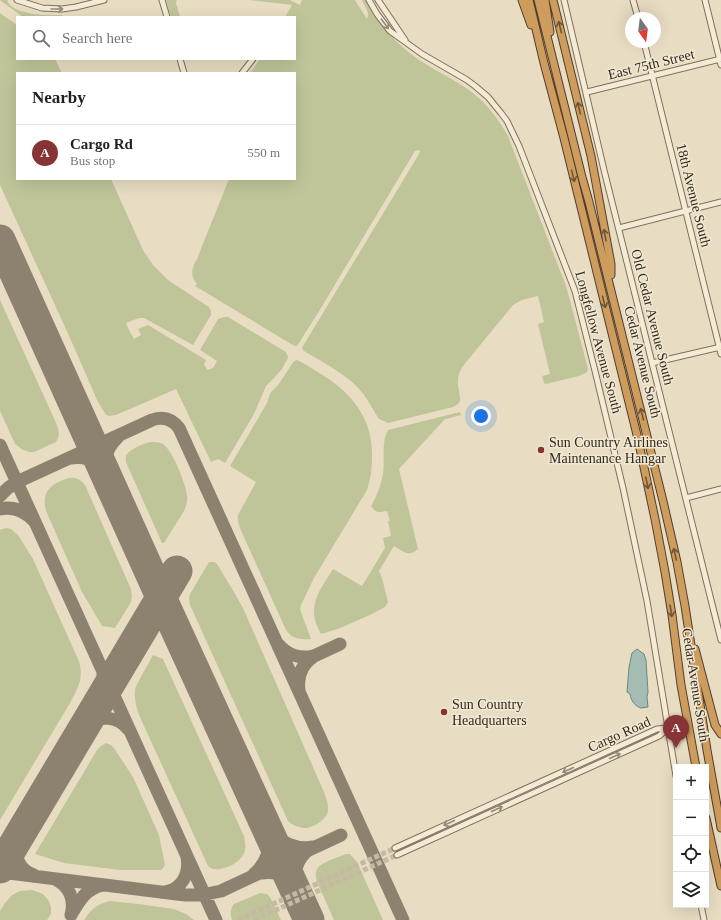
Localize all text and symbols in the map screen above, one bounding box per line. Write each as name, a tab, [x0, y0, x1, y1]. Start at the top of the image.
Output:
one-way arrow	[50, 5, 63, 12]
north arrow	[625, 12, 661, 48]
search box	[16, 16, 296, 60]
one-way arrow	[381, 19, 389, 30]
one-way arrow	[556, 21, 563, 34]
icon: search	[30, 27, 52, 49]
text: Search here	[62, 30, 132, 46]
street label: East 75th Street	[606, 46, 696, 82]
text: Nearby	[32, 88, 86, 107]
one-way arrow	[575, 101, 583, 114]
text: Cargo Rd	[70, 136, 133, 152]
street label: 18th Avenue South	[673, 142, 714, 249]
text: A	[40, 145, 50, 160]
text: 550 m	[247, 145, 280, 160]
text: Bus stop	[70, 153, 115, 168]
one-way arrow	[570, 169, 578, 182]
one-way arrow	[601, 229, 609, 242]
street label: Old Cedar Avenue South	[628, 247, 678, 387]
street label: Longfellow Avenue South	[572, 269, 625, 415]
one-way arrow	[601, 296, 609, 309]
street label: Cedar Avenue South	[621, 304, 665, 420]
your location	[471, 406, 491, 426]
one-way arrow	[638, 408, 645, 421]
place label: Sun Country Airlines Maintenance Hangar	[549, 435, 668, 466]
marker: Sun Country Airlines Maintenance Hangar	[536, 445, 546, 455]
one-way arrow	[644, 476, 652, 489]
one-way arrow	[671, 548, 679, 561]
one-way arrow	[668, 604, 676, 617]
street label: Cedar Avenue South	[679, 627, 712, 743]
place label: Sun Country Headquarters	[452, 697, 527, 728]
marker: Sun Country Headquarters	[439, 707, 449, 717]
street label: Cargo Road	[586, 714, 653, 755]
pin: A	[663, 715, 689, 748]
one-way arrow	[609, 752, 621, 759]
map controls	[673, 764, 709, 908]
button: +	[673, 764, 709, 800]
one-way arrow	[562, 766, 574, 774]
button: −	[673, 800, 709, 836]
one-way arrow	[490, 805, 502, 813]
one-way arrow	[444, 820, 456, 828]
button: locate	[673, 836, 709, 872]
button: layers	[673, 872, 709, 908]

